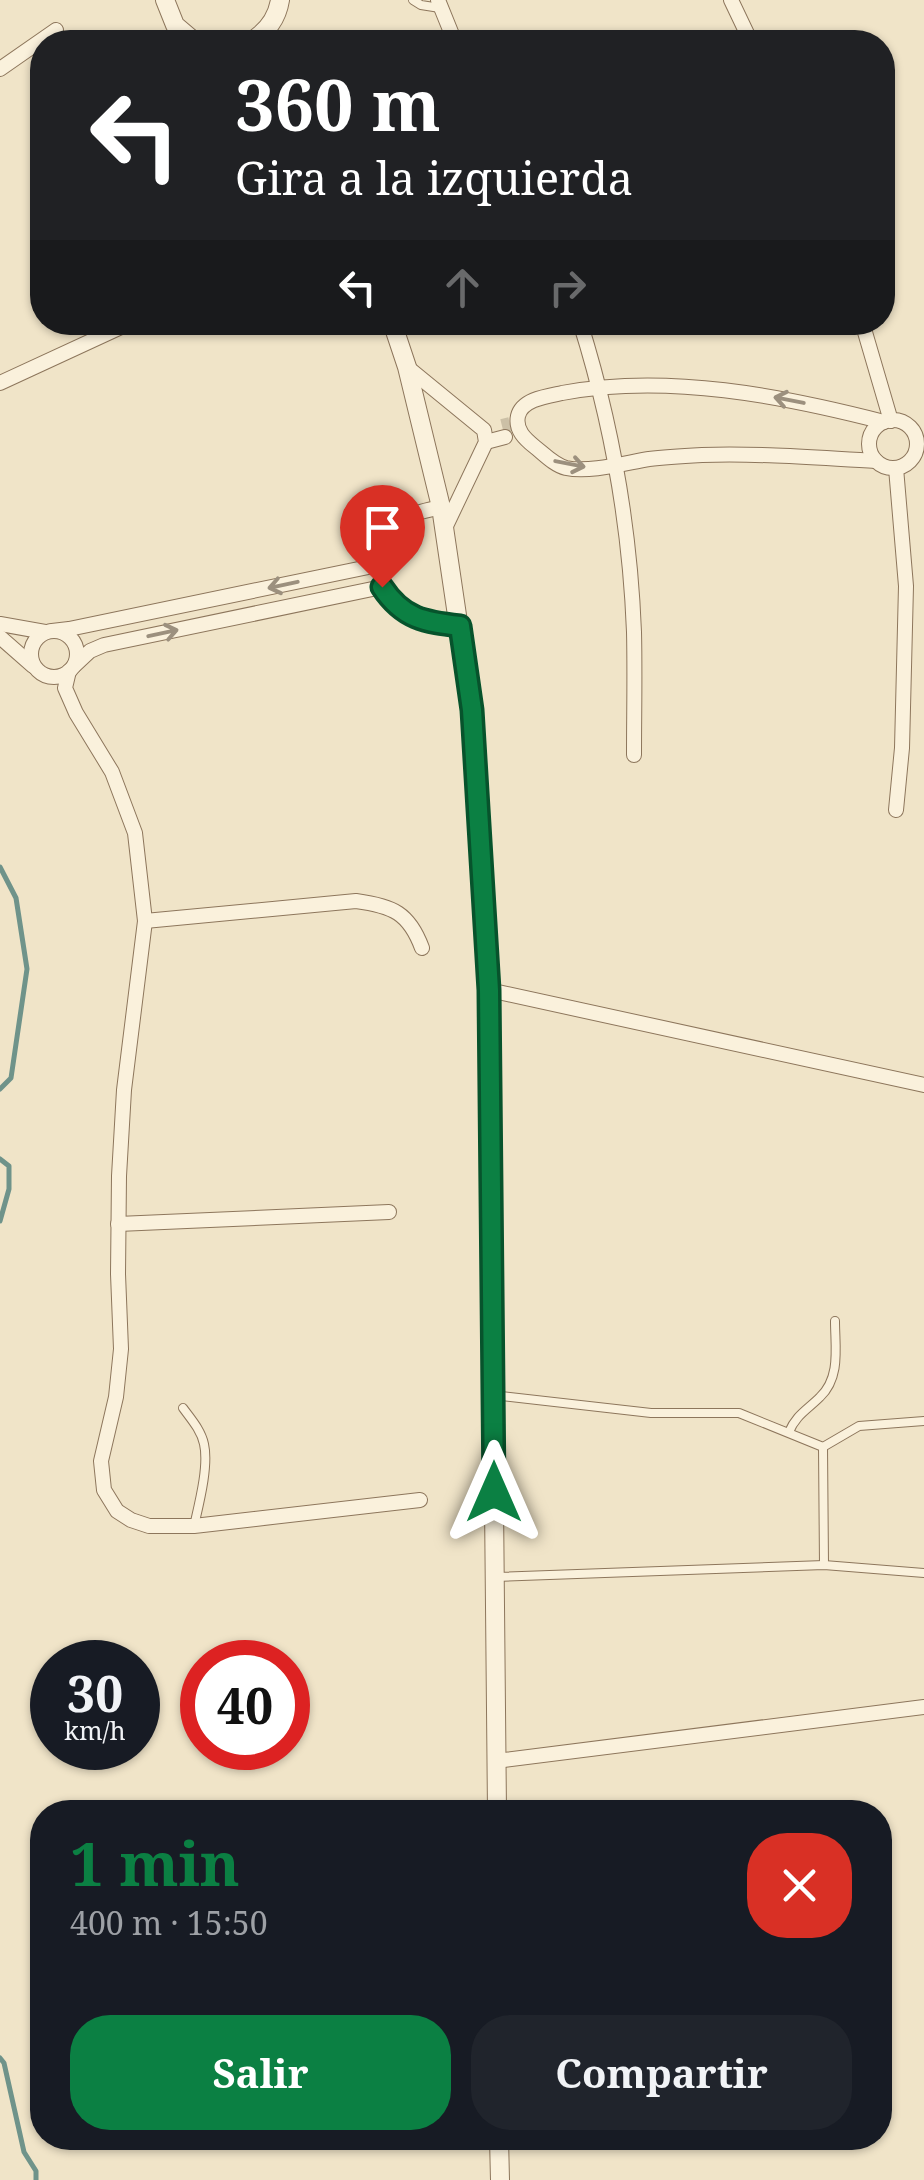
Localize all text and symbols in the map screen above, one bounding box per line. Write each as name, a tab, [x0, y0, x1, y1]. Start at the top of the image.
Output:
text: 360 m	[235, 56, 441, 152]
icon: left	[70, 70, 200, 200]
text: Gira a la izquierda	[235, 147, 633, 208]
icon: left	[330, 260, 385, 315]
icon: ahead	[435, 260, 490, 315]
icon: right	[540, 260, 595, 315]
one-way arrow	[774, 390, 806, 409]
one-way arrow	[553, 456, 585, 475]
pin	[340, 485, 425, 588]
icon: arrive	[355, 500, 410, 555]
one-way arrow	[268, 577, 300, 596]
one-way arrow	[146, 623, 178, 642]
position arrow	[442, 1440, 546, 1544]
speed limit sign: 40	[180, 1640, 310, 1770]
text: 30	[67, 1659, 123, 1727]
text: km/h	[64, 1713, 126, 1747]
text: 1 min	[70, 1822, 240, 1904]
button: close	[747, 1833, 852, 1938]
text: 400 m · 15:50	[70, 1901, 268, 1944]
button: Salir	[70, 2015, 451, 2130]
button: Compartir	[471, 2015, 852, 2130]

